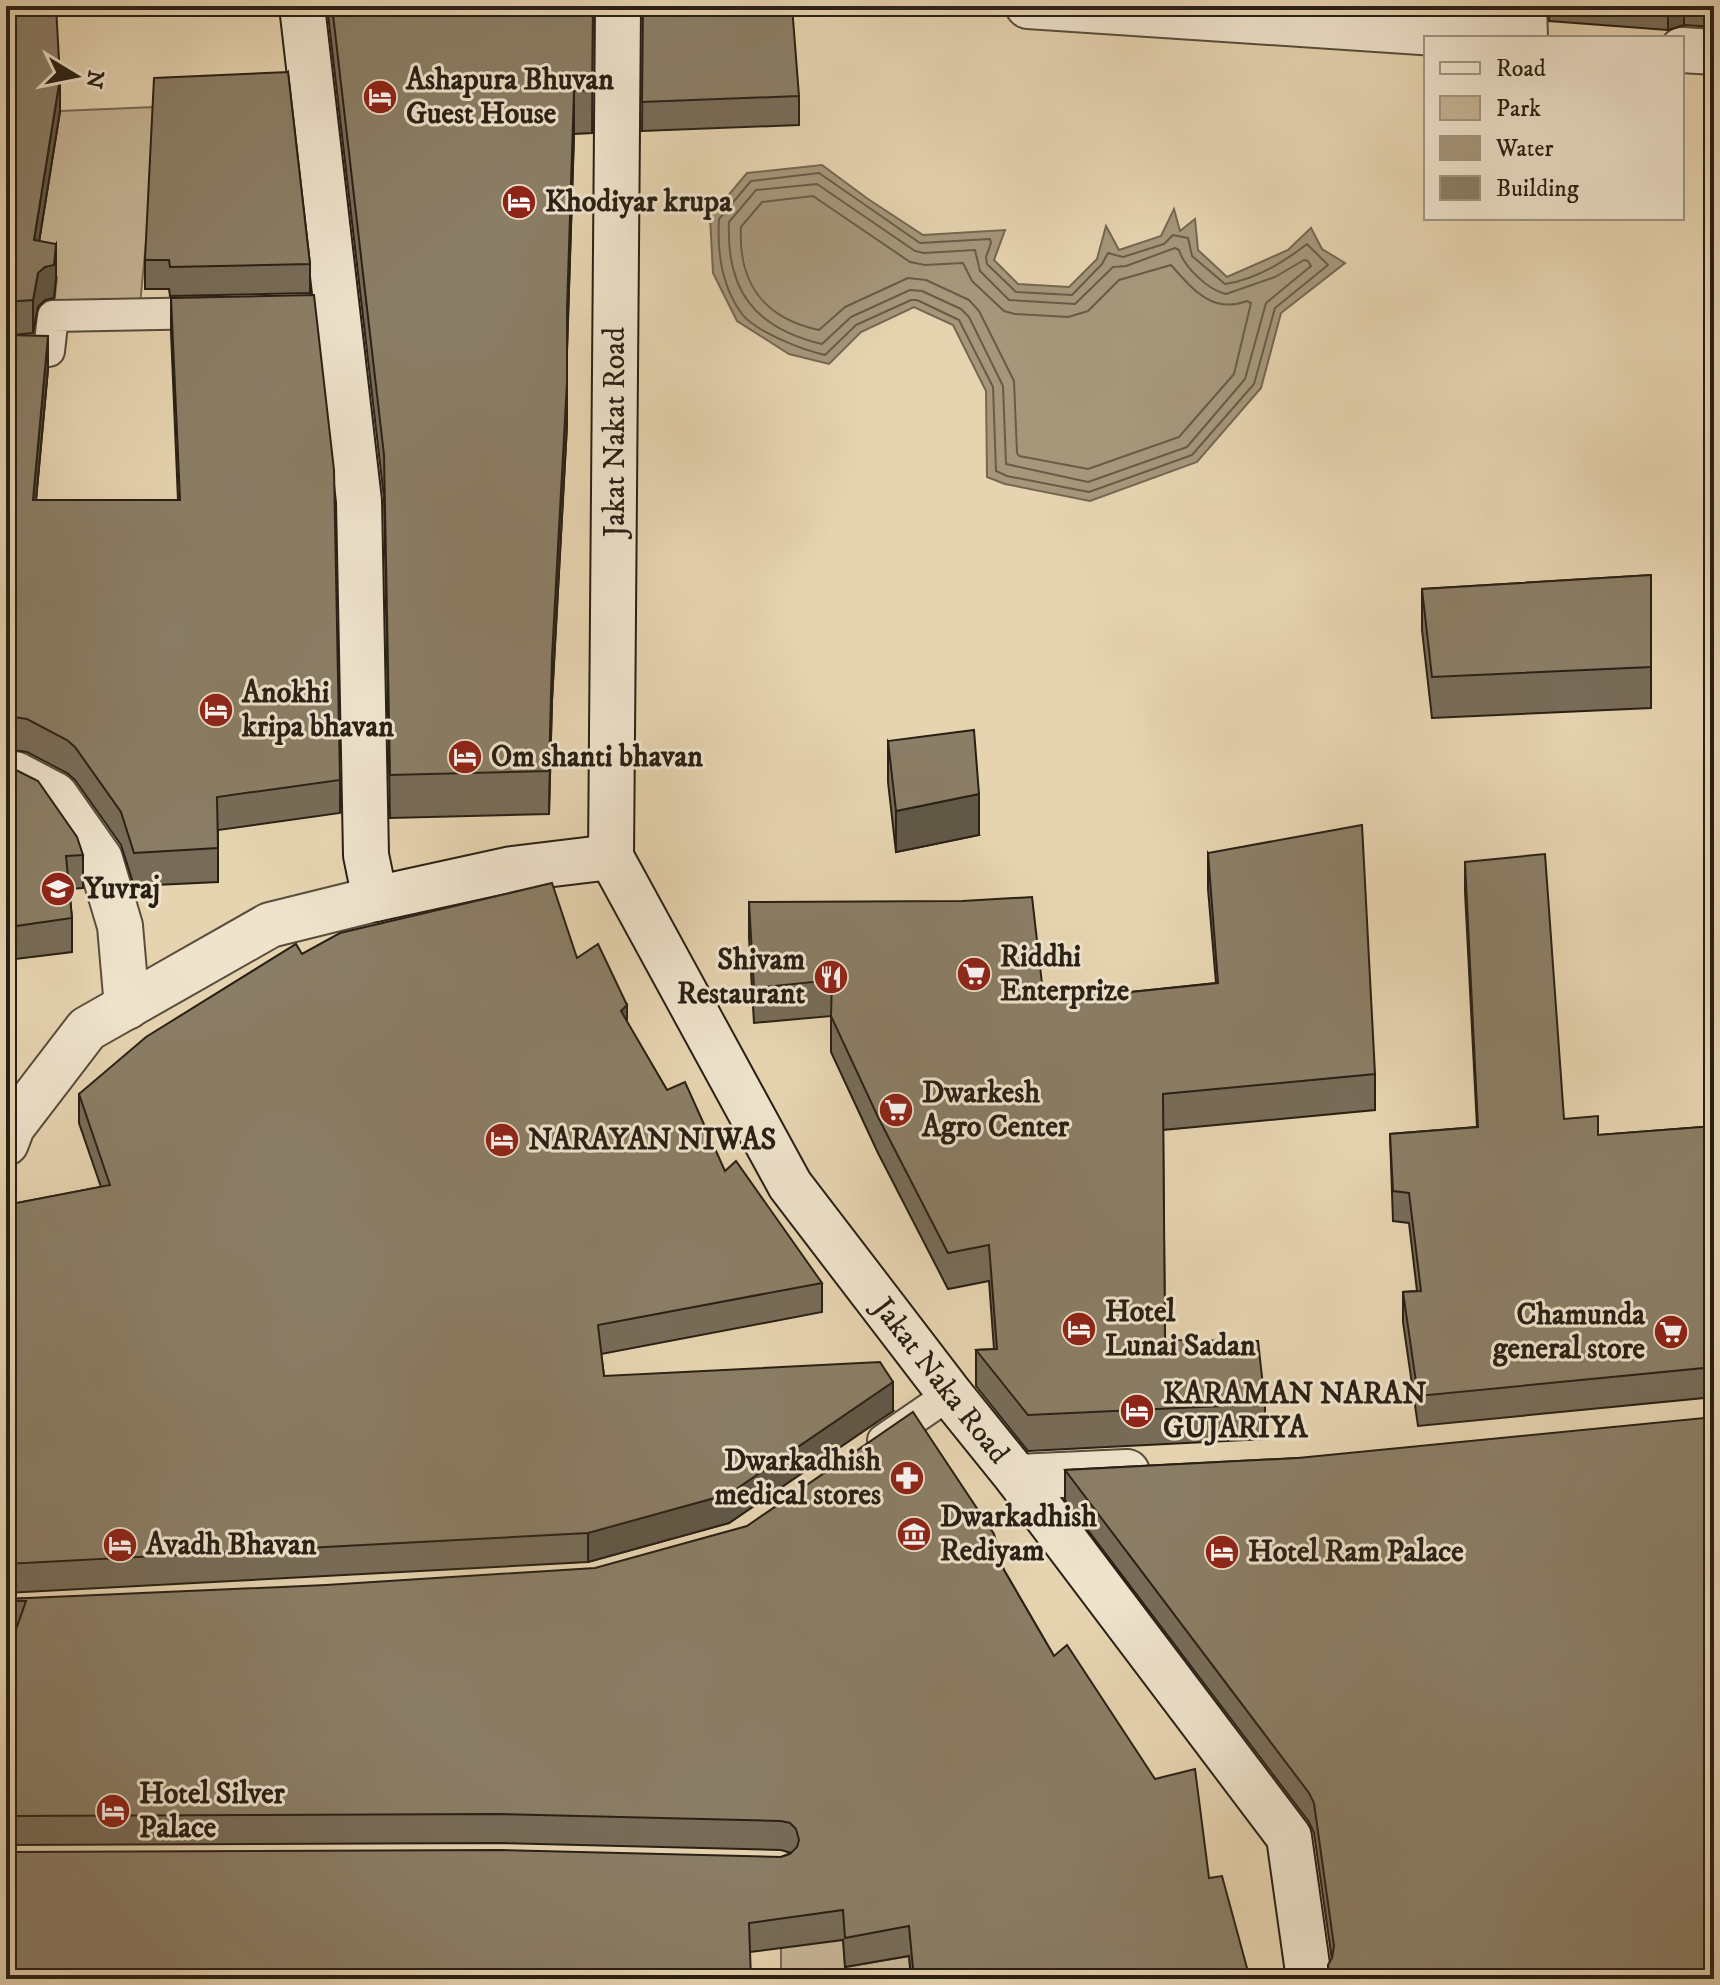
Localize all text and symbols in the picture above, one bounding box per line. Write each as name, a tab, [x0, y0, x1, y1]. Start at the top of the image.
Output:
north arrow	[36, 36, 116, 116]
legend	[1424, 36, 1684, 220]
text: Road	[1496, 54, 1546, 84]
place label: Ashapura Bhuvan Guest House	[405, 62, 614, 133]
text: N	[79, 68, 109, 90]
hotel icon: Ashapura Bhuvan Guest House	[361, 78, 399, 116]
text: Park	[1496, 94, 1541, 124]
text: Water	[1495, 134, 1553, 164]
text: Building	[1496, 174, 1579, 204]
hotel icon: Khodiyar krupa	[500, 183, 538, 221]
place label: Khodiyar krupa	[545, 184, 733, 221]
street label: Jakat Nakat Road	[597, 327, 634, 540]
place label: Anokhi kripa bhavan	[241, 675, 394, 746]
hotel icon: Anokhi kripa bhavan	[197, 691, 235, 729]
hotel icon: Om shanti bhavan	[446, 738, 484, 776]
place label: Om shanti bhavan	[491, 739, 703, 776]
school or university icon: Yuvraj	[39, 870, 77, 908]
place label: Yuvraj	[83, 871, 160, 908]
place label: Riddhi Enterprize	[1000, 939, 1130, 1010]
place label: Shivam Restaurant	[677, 942, 805, 1013]
supermarket icon: Riddhi Enterprize	[955, 955, 993, 993]
restaurant icon: Shivam Restaurant	[812, 958, 850, 996]
place label: Dwarkesh Agro Center	[921, 1075, 1070, 1146]
supermarket icon: Dwarkesh Agro Center	[877, 1091, 915, 1129]
hotel icon: NARAYAN NIWAS	[483, 1121, 521, 1159]
place label: NARAYAN NIWAS	[528, 1122, 776, 1159]
street label: Jakat Naka Road	[863, 1288, 1017, 1471]
place label: Hotel Lunai Sadan	[1105, 1294, 1256, 1365]
place label: Chamunda general store	[1492, 1297, 1646, 1368]
hotel icon: Hotel Lunai Sadan	[1060, 1310, 1098, 1348]
supermarket icon: Chamunda general store	[1652, 1313, 1690, 1351]
place label: KARAMAN NARAN GUJARIYA	[1163, 1376, 1427, 1447]
hotel icon: KARAMAN NARAN GUJARIYA	[1118, 1392, 1156, 1430]
place label: Dwarkadhish medical stores	[715, 1443, 881, 1514]
pharmacy icon: Dwarkadhish medical stores	[888, 1459, 926, 1497]
place label: Dwarkadhish Rediyam	[940, 1499, 1097, 1570]
museum icon: Dwarkadhish Rediyam	[895, 1515, 933, 1553]
hotel icon: Avadh Bhavan	[101, 1526, 139, 1564]
place label: Avadh Bhavan	[145, 1527, 317, 1564]
hotel icon: Hotel Ram Palace	[1203, 1533, 1241, 1571]
place label: Hotel Ram Palace	[1248, 1534, 1464, 1571]
place label: Hotel Silver Palace	[139, 1776, 286, 1847]
hotel icon: Hotel Silver Palace	[94, 1792, 132, 1830]

